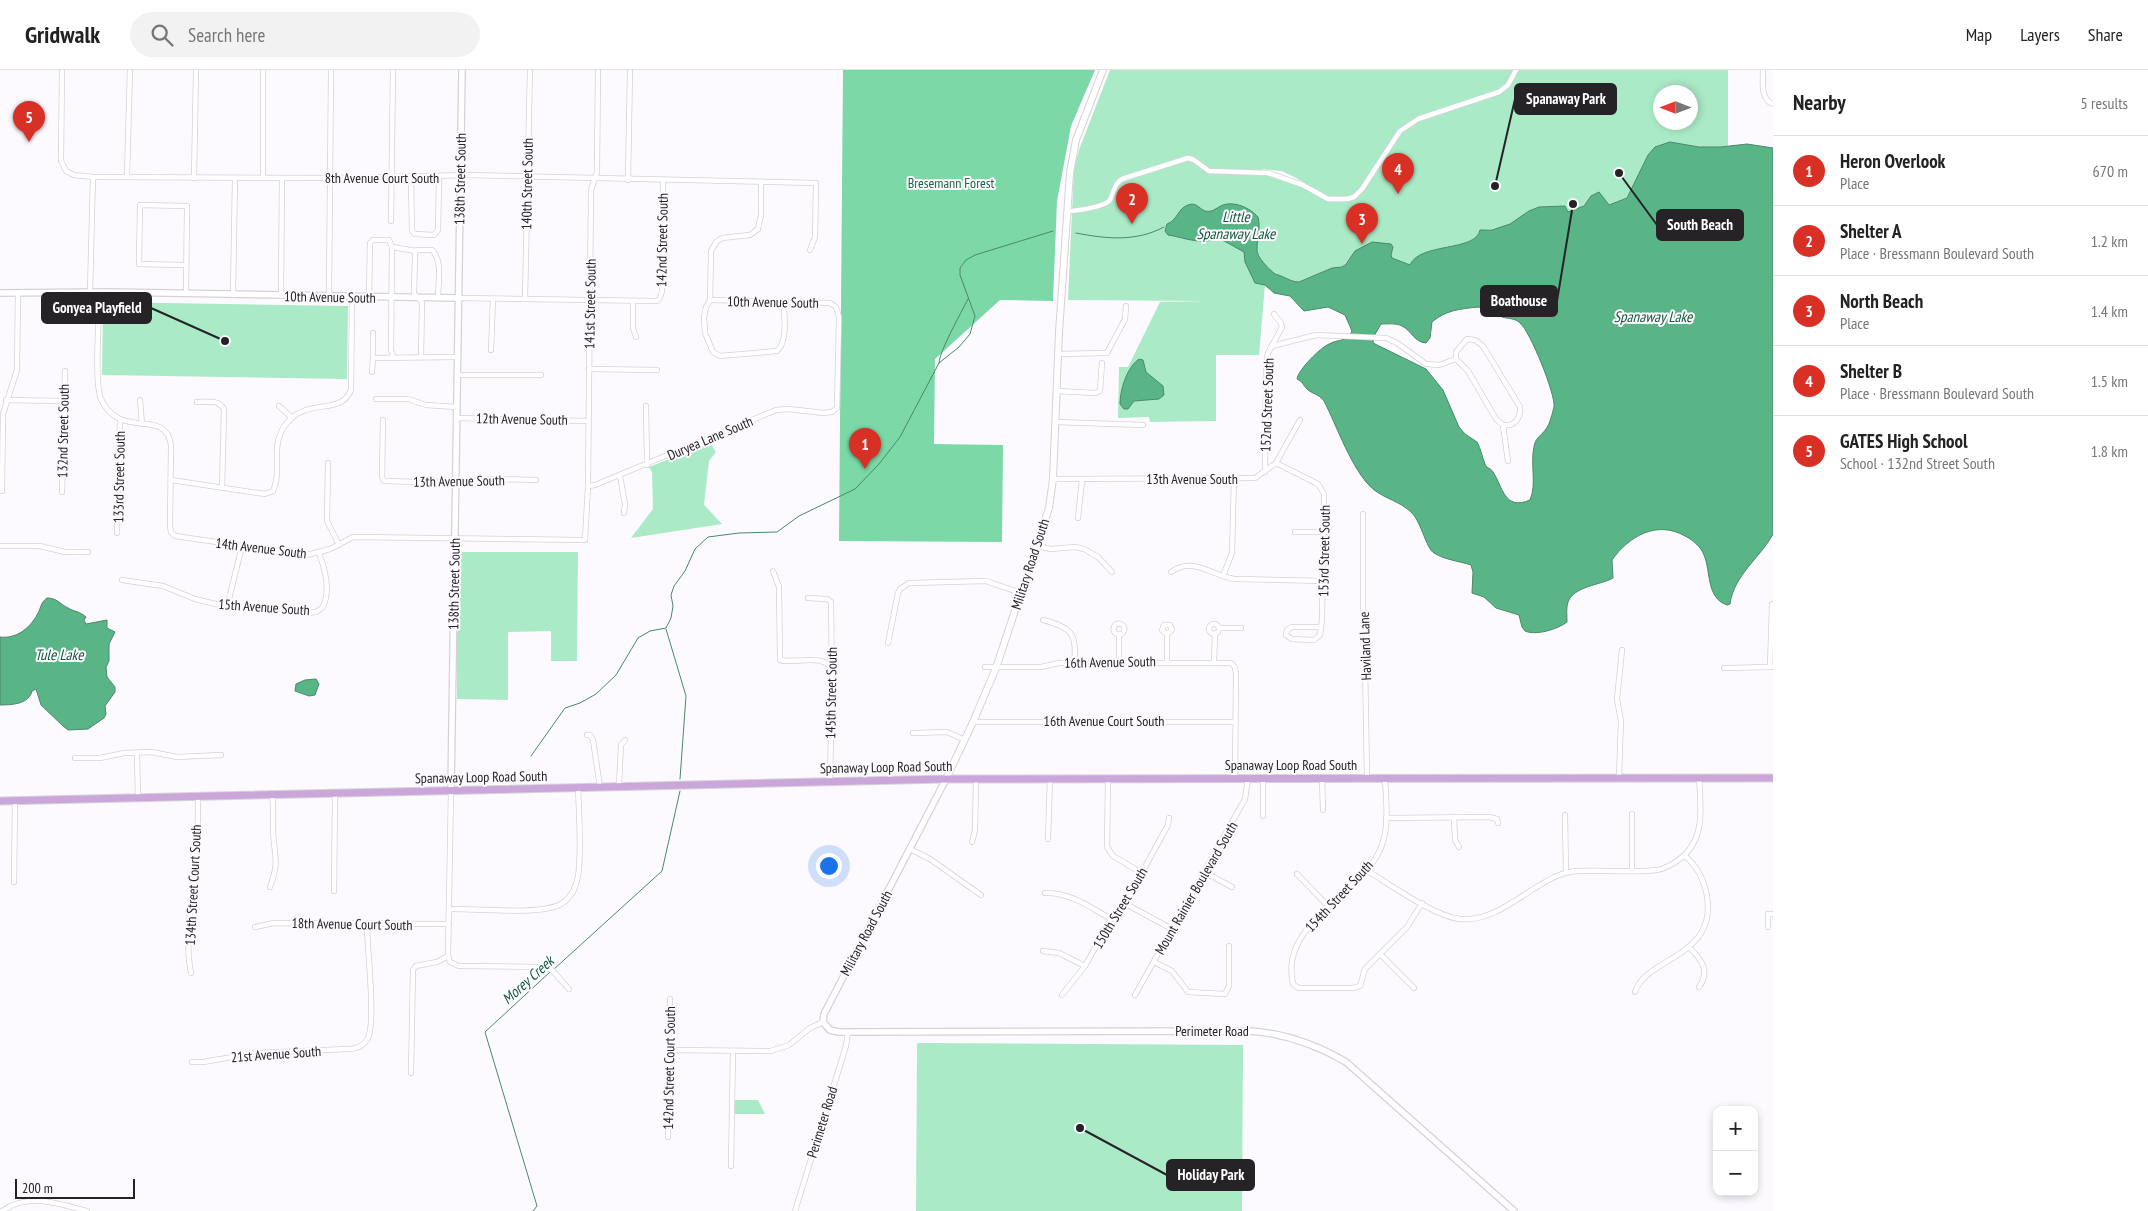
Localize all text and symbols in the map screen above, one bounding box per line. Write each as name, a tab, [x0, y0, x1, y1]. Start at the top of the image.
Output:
search box	[130, 12, 480, 57]
text: Gridwalk	[25, 19, 100, 50]
icon: search	[148, 21, 176, 49]
text: Search here	[188, 23, 265, 47]
text: Map	[1966, 23, 1992, 46]
text: Layers	[2020, 23, 2060, 46]
text: Share	[2088, 23, 2123, 46]
callout: Spanaway Park	[1515, 84, 1616, 114]
north arrow	[1653, 85, 1698, 130]
text: Spanaway Park	[1526, 89, 1607, 108]
text: Nearby	[1793, 89, 1846, 116]
text: 5 results	[2081, 93, 2128, 113]
pin: 5	[13, 101, 45, 142]
street label: 138th Street South	[450, 133, 470, 225]
street label: 140th Street South	[517, 138, 537, 230]
text: Heron Overlook	[1840, 149, 1945, 173]
pin: 4	[1382, 153, 1414, 194]
text: 1	[1805, 161, 1813, 181]
text: 670 m	[2093, 161, 2128, 181]
street label: 8th Avenue Court South	[325, 169, 439, 187]
text: Place	[1840, 173, 1869, 193]
park label: Bresemann Forest	[908, 174, 995, 192]
pin: 2	[1116, 183, 1148, 224]
street label: 142nd Street South	[652, 193, 672, 287]
pin: 3	[1346, 203, 1378, 244]
water label: Little Spanaway Lake	[1197, 207, 1276, 243]
callout: South Beach	[1657, 210, 1743, 240]
text: South Beach	[1667, 215, 1733, 234]
text: Shelter A	[1840, 219, 1902, 243]
text: 2	[1805, 231, 1813, 251]
text: 1.2 km	[2091, 231, 2128, 251]
text: Place · Bressmann Boulevard South	[1840, 243, 2034, 263]
street label: 141st Street South	[580, 259, 600, 349]
callout: Boathouse	[1481, 286, 1557, 316]
street label: 10th Avenue South	[284, 287, 376, 307]
text: North Beach	[1840, 289, 1923, 313]
text: Boathouse	[1491, 291, 1547, 310]
street label: 10th Avenue South	[727, 292, 819, 312]
callout: Gonyea Playfield	[42, 293, 151, 323]
text: Gonyea Playfield	[52, 298, 142, 317]
text: 3	[1805, 301, 1813, 321]
text: 1.4 km	[2091, 301, 2128, 321]
water label: Spanaway Lake	[1614, 307, 1693, 326]
text: Place	[1840, 313, 1869, 333]
street label: 152nd Street South	[1256, 358, 1278, 452]
text: Shelter B	[1840, 359, 1902, 383]
text: 4	[1805, 371, 1813, 391]
text: 1.5 km	[2091, 371, 2128, 391]
text: Place · Bressmann Boulevard South	[1840, 383, 2034, 403]
street label: 132nd Street South	[53, 384, 73, 478]
street label: 12th Avenue South	[476, 409, 568, 429]
street label: Duryea Lane South	[665, 412, 755, 464]
pin: 1	[849, 428, 881, 469]
text: GATES High School	[1840, 429, 1968, 453]
street label: 133rd Street South	[109, 431, 129, 523]
text: 5	[1805, 441, 1813, 461]
text: 1.8 km	[2091, 441, 2128, 461]
text: School · 132nd Street South	[1840, 453, 1995, 473]
street label: 13th Avenue South	[1146, 470, 1238, 488]
street label: 13th Avenue South	[413, 471, 505, 491]
street label: 153rd Street South	[1314, 505, 1334, 597]
street label: Military Road South	[1007, 516, 1053, 612]
street label: 14th Avenue South	[214, 533, 308, 563]
street label: 138th Street South	[444, 538, 464, 630]
street label: 15th Avenue South	[218, 595, 310, 619]
street label: Haviland Lane	[1355, 611, 1375, 681]
water label: Tule Lake	[35, 645, 84, 664]
street label: 145th Street South	[821, 647, 841, 739]
street label: 16th Avenue South	[1064, 652, 1156, 672]
street label: 16th Avenue Court South	[1044, 712, 1164, 730]
street label: Spanaway Loop Road South	[1225, 756, 1357, 774]
street label: Spanaway Loop Road South	[820, 757, 952, 777]
street label: Spanaway Loop Road South	[415, 767, 547, 787]
street label: Mount Rainier Boulevard South	[1151, 818, 1241, 958]
street label: 134th Street Court South	[181, 824, 205, 946]
your location	[816, 853, 842, 879]
street label: 154th Street South	[1301, 856, 1377, 936]
street label: 150th Street South	[1089, 864, 1151, 952]
street label: Military Road South	[836, 887, 896, 979]
street label: 18th Avenue Court South	[291, 914, 413, 934]
water label: Morey Creek	[498, 950, 559, 1008]
street label: 142nd Street Court South	[659, 1006, 679, 1130]
street label: Perimeter Road	[1175, 1022, 1249, 1040]
street label: 21st Avenue South	[230, 1042, 322, 1066]
street label: Perimeter Road	[803, 1084, 841, 1160]
map controls	[1713, 1106, 1758, 1196]
button: +	[1713, 1106, 1758, 1151]
button: −	[1713, 1151, 1758, 1196]
callout: Holiday Park	[1167, 1160, 1254, 1190]
text: Holiday Park	[1178, 1165, 1245, 1184]
scale bar	[15, 1176, 135, 1199]
text: 200 m	[22, 1179, 53, 1197]

